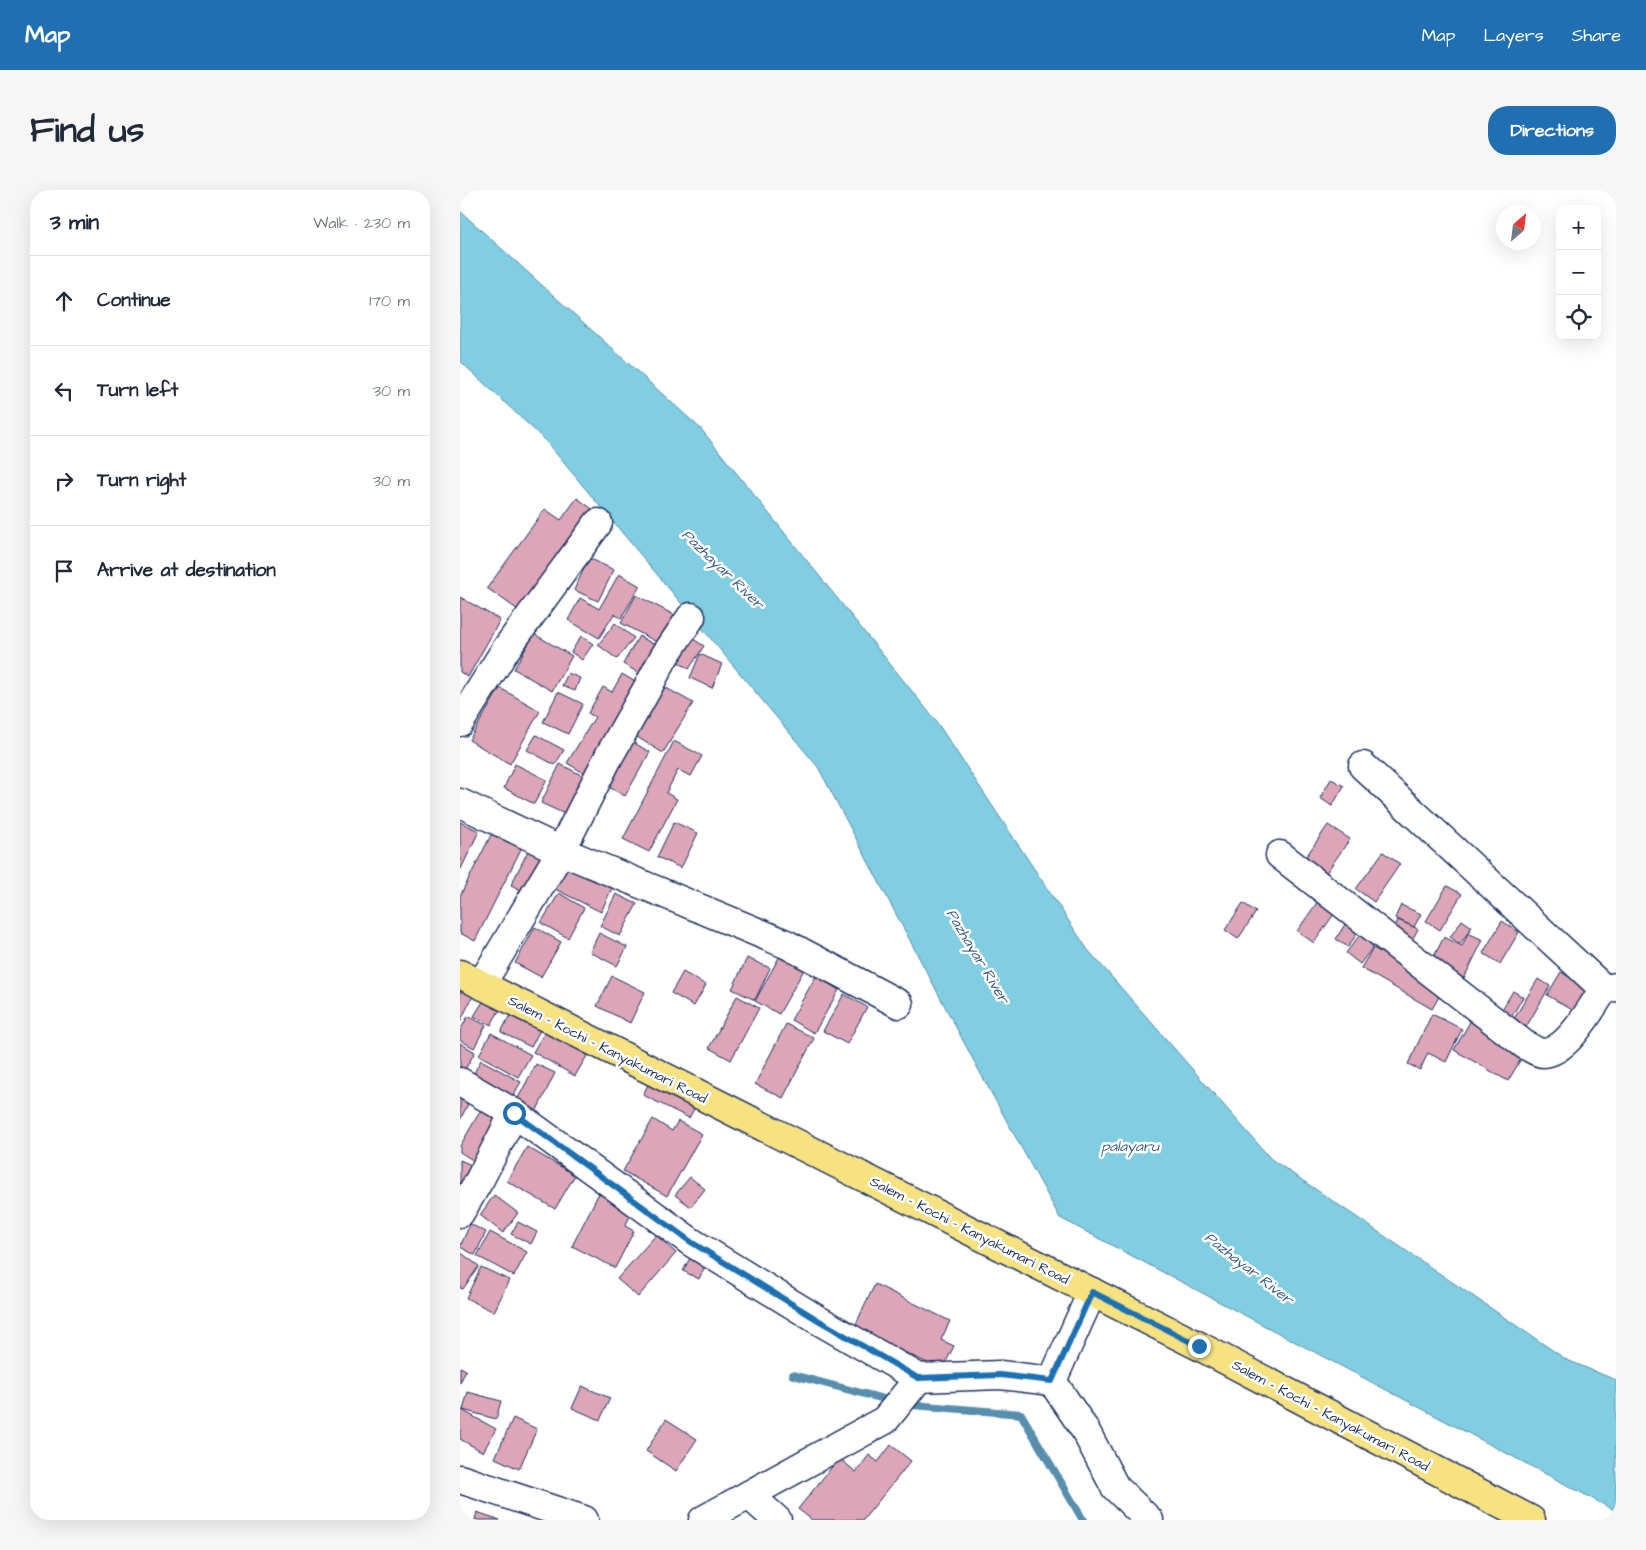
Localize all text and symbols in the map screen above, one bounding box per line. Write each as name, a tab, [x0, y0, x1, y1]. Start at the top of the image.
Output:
text: Map	[25, 18, 70, 52]
text: Map	[1421, 23, 1455, 48]
text: Layers	[1483, 23, 1544, 48]
text: Share	[1572, 23, 1621, 48]
text: Find us	[30, 106, 144, 155]
button: Directions	[1488, 106, 1616, 155]
north arrow	[1496, 205, 1541, 250]
map controls	[1556, 205, 1601, 340]
button: +	[1556, 205, 1601, 250]
text: 3 min	[50, 208, 99, 237]
text: Walk · 230 m	[313, 212, 410, 234]
button: −	[1556, 250, 1601, 295]
icon: ahead	[50, 287, 78, 315]
text: Continue	[97, 287, 171, 314]
text: 170 m	[369, 290, 410, 312]
button: locate	[1556, 295, 1601, 340]
icon: left	[50, 377, 78, 405]
text: Turn left	[97, 377, 178, 404]
text: 30 m	[373, 380, 410, 402]
icon: right	[50, 467, 78, 495]
text: Turn right	[97, 467, 186, 494]
text: 30 m	[373, 470, 410, 492]
water label: Pazhayar River	[676, 525, 770, 616]
icon: arrive	[50, 557, 78, 585]
text: Arrive at destination	[97, 557, 276, 584]
water label: Pazhayar River	[940, 905, 1015, 1009]
street label: Salem - Kochi - Kanyakumari Road	[505, 991, 711, 1109]
route start	[503, 1102, 526, 1125]
water label: palayaru	[1100, 1136, 1160, 1158]
street label: Salem - Kochi - Kanyakumari Road	[867, 1172, 1073, 1290]
water label: Pazhayar River	[1199, 1227, 1299, 1311]
route end	[1188, 1335, 1211, 1358]
street label: Salem - Kochi - Kanyakumari Road	[1228, 1355, 1433, 1477]

